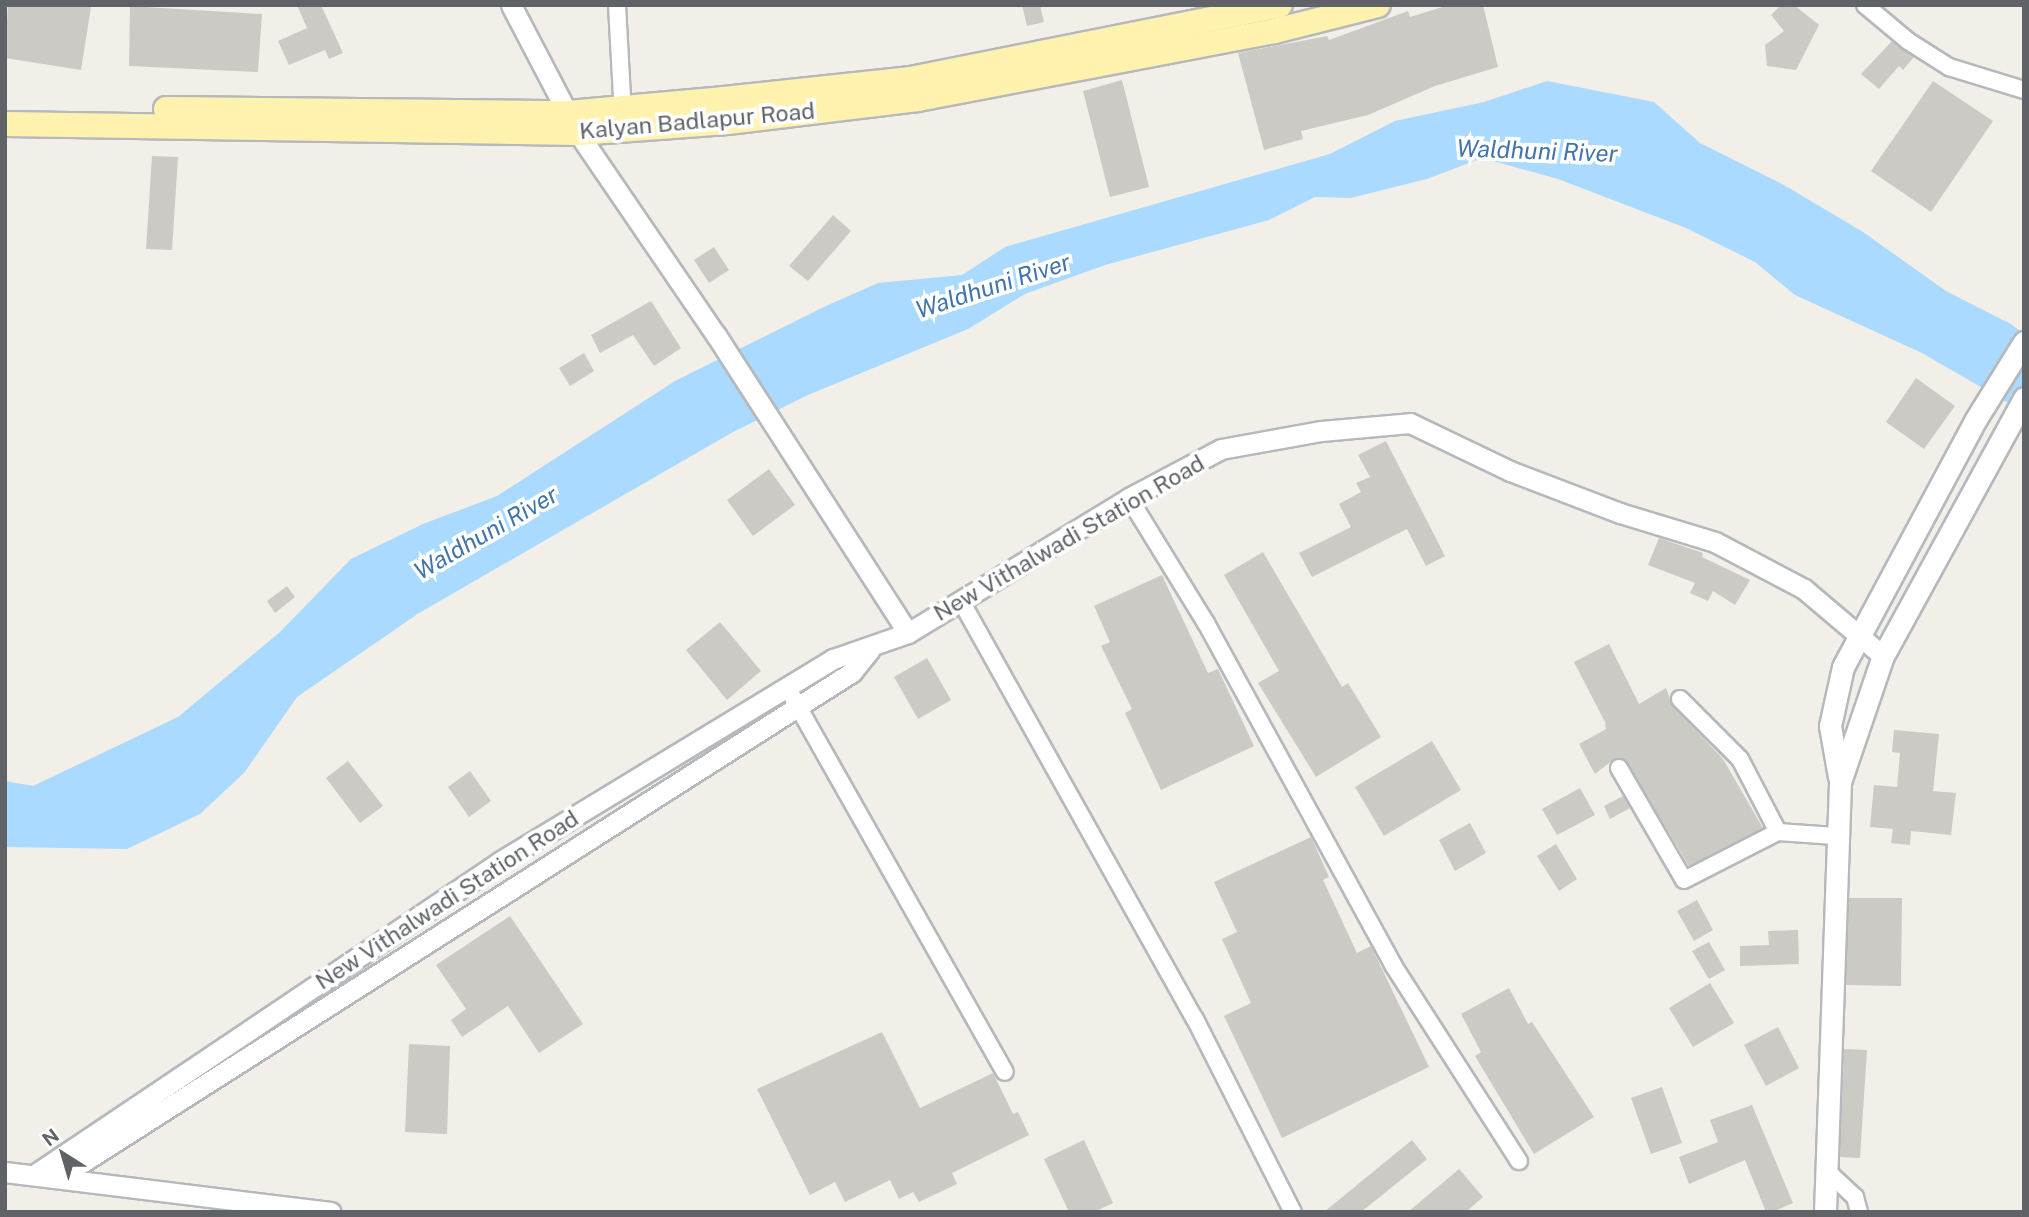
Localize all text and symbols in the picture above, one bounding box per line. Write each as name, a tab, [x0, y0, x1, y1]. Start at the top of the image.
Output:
street label: Kalyan Badlapur Road	[578, 97, 816, 145]
water label: Waldhuni River	[1456, 134, 1618, 168]
water label: Waldhuni River	[912, 247, 1074, 325]
street label: New Vithalwadi Station Road	[928, 449, 1210, 627]
water label: Waldhuni River	[409, 480, 563, 586]
street label: New Vithalwadi Station Road	[310, 804, 584, 996]
north arrow	[28, 1119, 98, 1189]
text: N	[38, 1124, 63, 1150]

